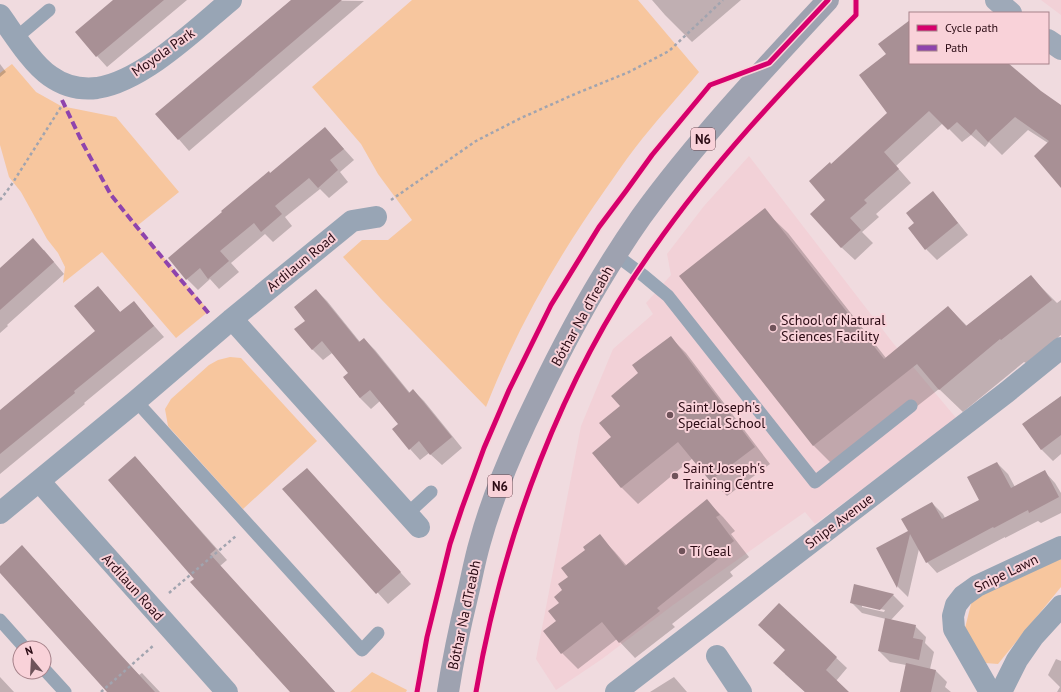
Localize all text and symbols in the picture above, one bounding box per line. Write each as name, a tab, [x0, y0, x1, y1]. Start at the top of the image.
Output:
legend	[909, 12, 1049, 64]
text: Cycle path	[945, 20, 998, 35]
street label: Moyola Park	[128, 24, 198, 80]
text: Path	[945, 40, 968, 55]
road number: N6	[691, 128, 715, 150]
street label: Ardilaun Road	[263, 229, 339, 295]
street label: Bóthar Na dTreabh	[547, 263, 617, 369]
place label: School of Natural Sciences Facility	[781, 311, 885, 345]
marker: School of Natural Sciences Facility	[768, 323, 778, 333]
place label: Saint Joseph's Special School	[678, 398, 765, 432]
marker: Saint Joseph's Special School	[665, 410, 675, 420]
place label: Saint Joseph's Training Centre	[683, 459, 774, 493]
marker: Saint Joseph's Training Centre	[670, 471, 680, 481]
road number: N6	[488, 475, 512, 497]
street label: Snipe Avenue	[801, 490, 877, 552]
place label: Tí Geal	[690, 542, 731, 560]
marker: Tí Geal	[677, 546, 687, 556]
street label: Ardilaun Road	[98, 550, 168, 624]
street label: Snipe Lawn	[971, 550, 1041, 596]
street label: Bóthar Na dTreabh	[444, 559, 484, 671]
north arrow	[12, 640, 52, 680]
text: N	[23, 643, 35, 658]

